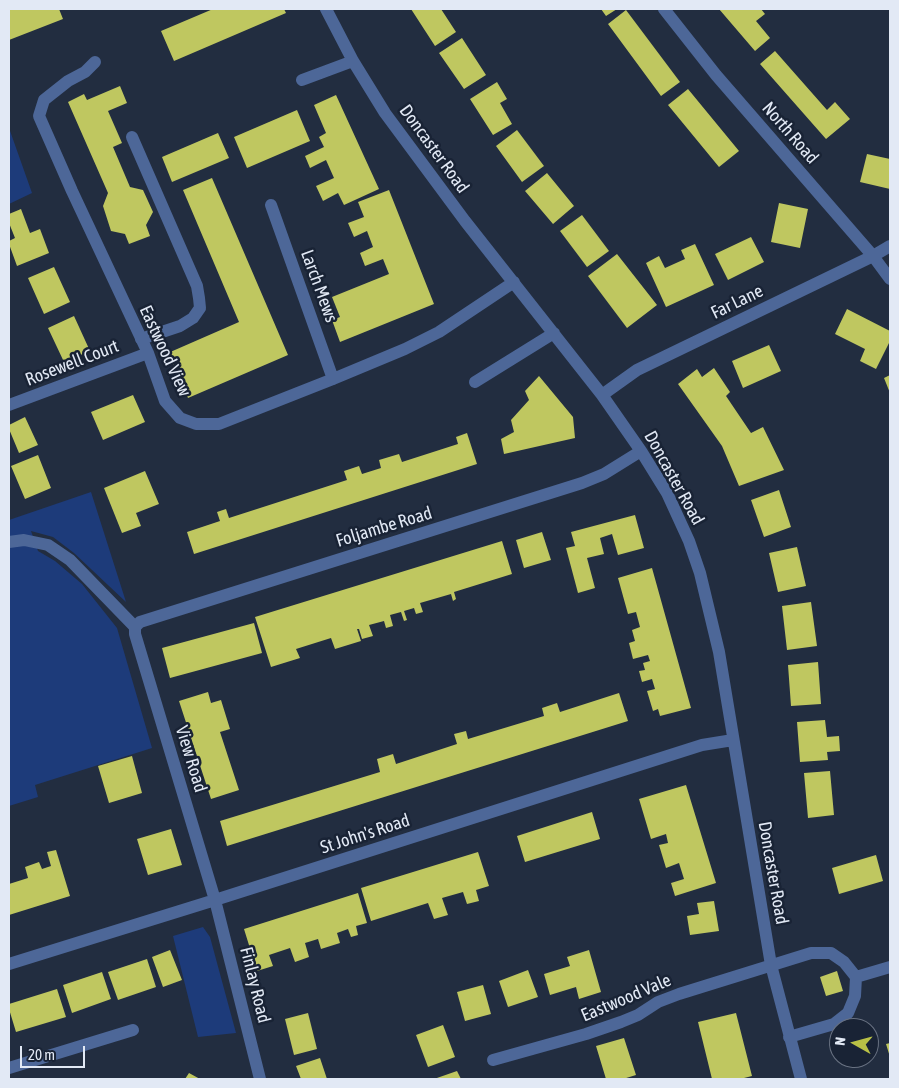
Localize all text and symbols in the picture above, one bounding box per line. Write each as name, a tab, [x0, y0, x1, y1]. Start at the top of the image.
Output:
street label: North Road	[757, 98, 823, 168]
street label: Doncaster Road	[395, 101, 473, 197]
street label: Larch Mews	[296, 247, 342, 325]
street label: Far Lane	[707, 280, 767, 324]
street label: Eastwood View	[135, 302, 195, 400]
street label: Rosewell Court	[22, 335, 122, 391]
street label: Doncaster Road	[639, 427, 709, 529]
street label: Foljambe Road	[333, 502, 435, 552]
street label: View Road	[171, 723, 211, 795]
street label: St John's Road	[318, 809, 412, 859]
street label: Doncaster Road	[753, 820, 793, 926]
street label: Finlay Road	[235, 945, 275, 1025]
street label: Eastwood Vale	[578, 969, 674, 1027]
north arrow	[829, 1018, 879, 1068]
scale bar	[22, 1036, 88, 1068]
text: N	[832, 1036, 849, 1046]
text: 20 m	[28, 1046, 55, 1063]

